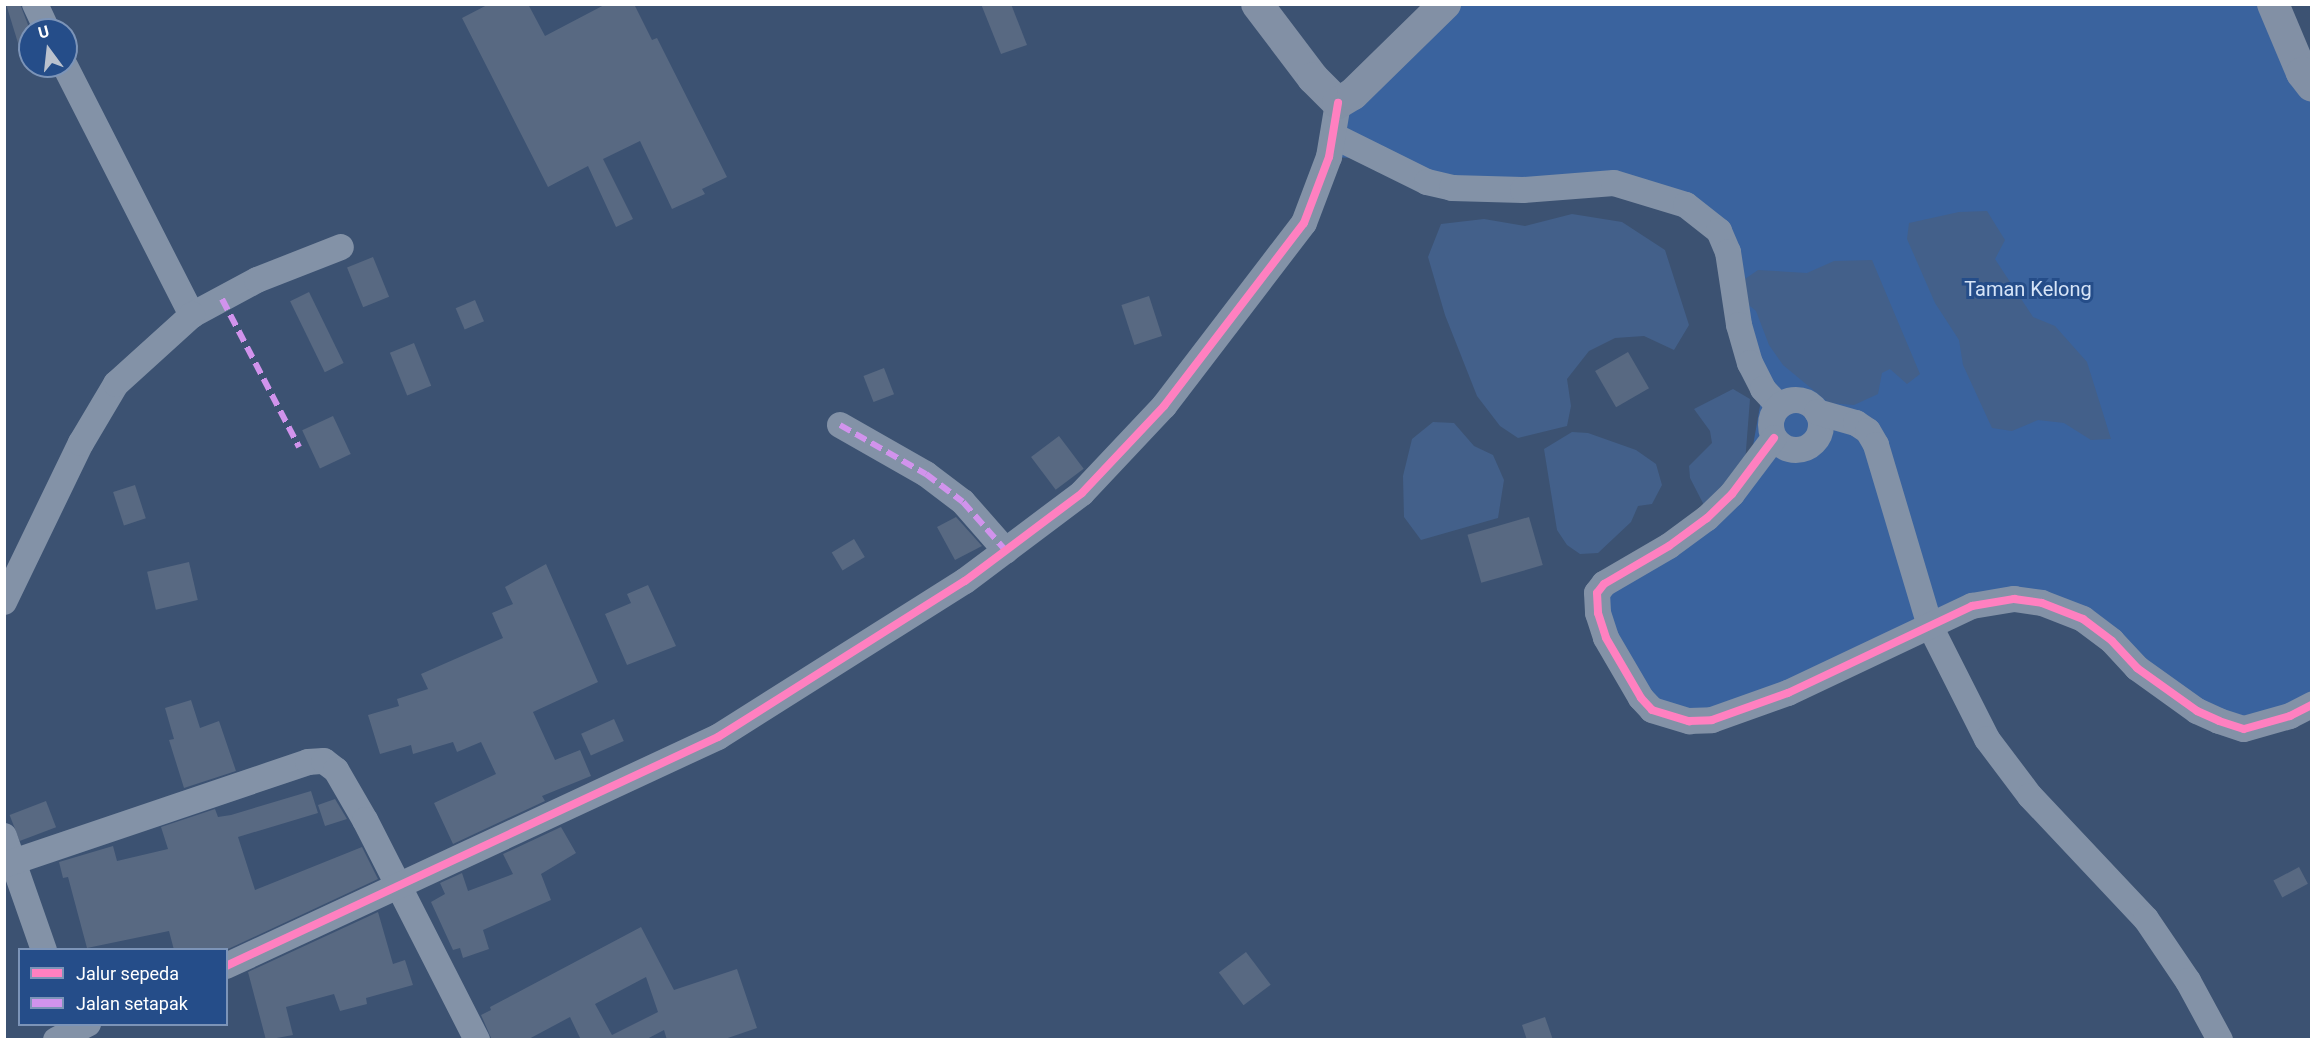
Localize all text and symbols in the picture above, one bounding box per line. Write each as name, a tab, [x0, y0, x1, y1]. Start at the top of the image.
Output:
north arrow	[18, 18, 78, 78]
text: U	[36, 22, 51, 43]
park label: Taman Kelong	[1964, 277, 2092, 301]
legend	[18, 948, 228, 1026]
text: Jalur sepeda	[76, 963, 179, 984]
text: Jalan setapak	[76, 993, 188, 1014]

